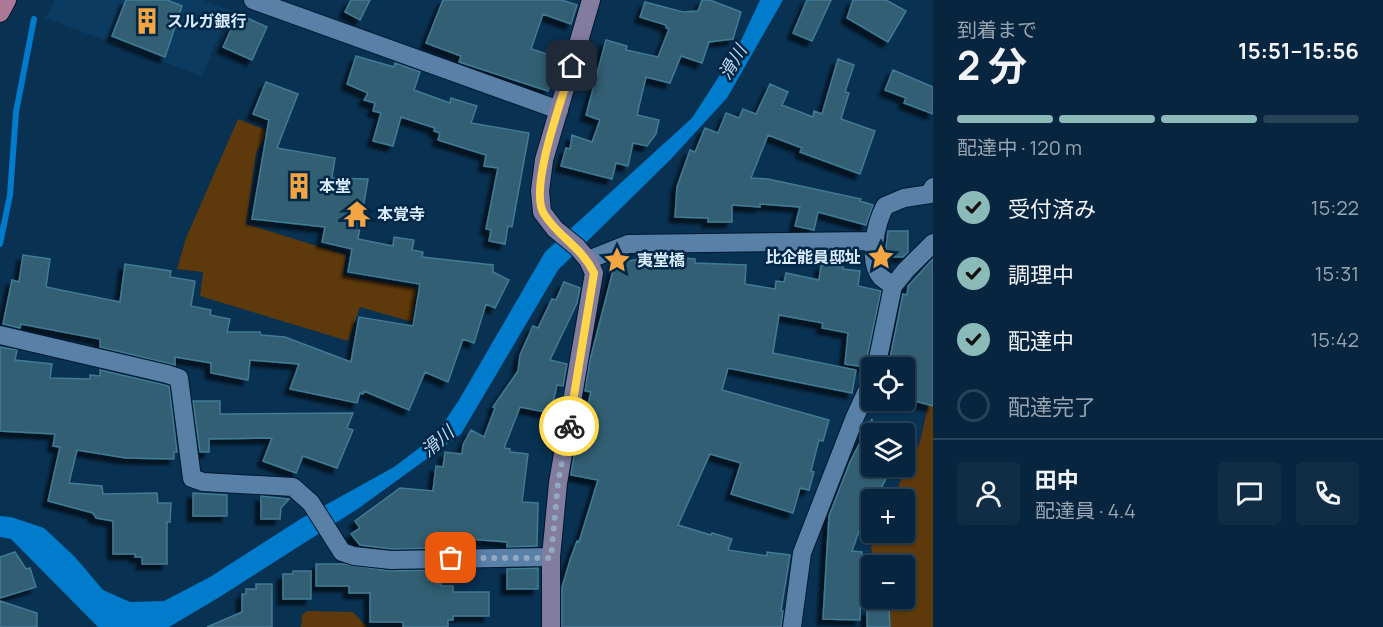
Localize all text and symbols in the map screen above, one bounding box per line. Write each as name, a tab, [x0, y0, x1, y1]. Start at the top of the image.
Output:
building icon: スルガ銀行	[132, 6, 162, 36]
place label: スルガ銀行	[167, 10, 247, 32]
text: 到着まで	[957, 16, 1037, 43]
text: 15:51–15:56	[1238, 36, 1359, 66]
text: 2 分	[957, 38, 1027, 92]
water label: 滑川	[712, 39, 753, 84]
pin	[546, 40, 597, 91]
icon: home	[555, 49, 588, 82]
text: 配達中 · 120 m	[957, 134, 1082, 161]
building icon: 本堂	[284, 171, 314, 201]
place label: 本堂	[319, 175, 351, 197]
icon: check	[957, 191, 990, 224]
text: 受付済み	[1008, 194, 1096, 224]
text: 15:22	[1311, 194, 1359, 221]
temple icon: 本覚寺	[342, 199, 372, 229]
place label: 本覚寺	[377, 203, 425, 225]
place icon: 比企能員邸址	[866, 242, 896, 272]
place icon: 夷堂橋	[602, 245, 632, 275]
place label: 比企能員邸址	[765, 246, 861, 268]
place label: 夷堂橋	[637, 249, 685, 271]
icon: check	[957, 257, 990, 290]
text: 調理中	[1008, 260, 1074, 290]
text: 15:31	[1315, 260, 1359, 287]
icon: check	[957, 323, 990, 356]
text: 配達中	[1008, 326, 1074, 356]
text: 15:42	[1310, 326, 1359, 353]
map controls	[861, 357, 915, 609]
button: locate	[861, 357, 915, 411]
text: 配達完了	[1008, 392, 1096, 422]
courier	[539, 396, 599, 456]
icon: bike	[553, 410, 586, 443]
water label: 滑川	[416, 419, 460, 462]
button: layers	[861, 423, 915, 477]
button: person	[957, 462, 1020, 525]
button: chat	[1218, 462, 1281, 525]
button: phone	[1296, 462, 1359, 525]
text: 田中	[1035, 465, 1079, 495]
button: +	[861, 489, 915, 543]
text: 配達員 · 4.4	[1035, 497, 1136, 524]
pin	[425, 532, 476, 583]
icon: bag	[434, 541, 467, 574]
button: −	[861, 555, 915, 609]

